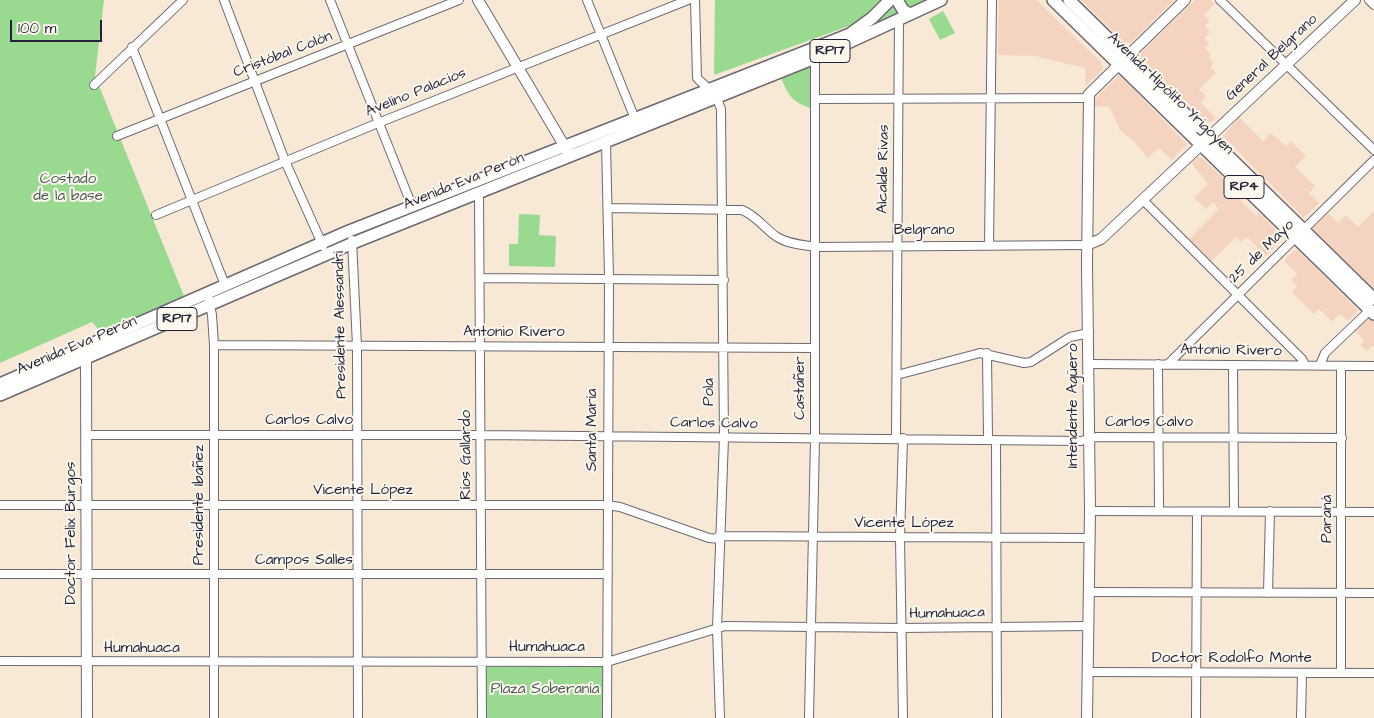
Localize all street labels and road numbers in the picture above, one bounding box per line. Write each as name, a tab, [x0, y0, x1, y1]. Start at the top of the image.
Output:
street label: General Belgrano	[1222, 11, 1322, 105]
street label: Cristóbal Colón	[231, 28, 335, 82]
street label: Avenida Hipólito Yrigoyen	[1103, 29, 1237, 159]
road number: RP17	[810, 40, 850, 62]
street label: Avelino Palacios	[363, 65, 469, 121]
street label: Alcalde Rivas	[874, 124, 894, 214]
street label: Avenida Eva Perón	[401, 150, 527, 214]
road number: RP4	[1224, 176, 1264, 198]
street label: 25 de Mayo	[1226, 216, 1298, 288]
street label: Belgrano	[894, 222, 954, 240]
street label: Presidente Alessandri	[331, 251, 351, 399]
road number: RP17	[157, 308, 197, 330]
street label: Avenida Eva Perón	[14, 313, 140, 379]
street label: Antonio Rivero	[463, 324, 565, 342]
street label: Antonio Rivero	[1180, 341, 1282, 361]
street label: Intendente Agüero	[1065, 344, 1083, 468]
street label: Castañer	[792, 356, 810, 420]
street label: Pola	[701, 378, 719, 406]
street label: Santa María	[584, 389, 602, 471]
street label: Ríos Gallardo	[458, 410, 476, 500]
street label: Carlos Calvo	[265, 412, 353, 430]
street label: Carlos Calvo	[670, 414, 758, 434]
street label: Carlos Calvo	[1105, 414, 1193, 432]
street label: Presidente Ibañez	[191, 445, 209, 565]
street label: Doctor Felix Burgos	[63, 462, 81, 604]
street label: Vicente López	[313, 482, 413, 500]
street label: Paraná	[1319, 495, 1337, 543]
street label: Vicente López	[854, 515, 954, 533]
street label: Campos Salles	[255, 552, 353, 570]
street label: Humahuaca	[909, 604, 985, 624]
street label: Humahuaca	[509, 639, 585, 657]
street label: Humahuaca	[104, 640, 180, 658]
street label: Doctor Rodolfo Monte	[1152, 650, 1312, 668]

